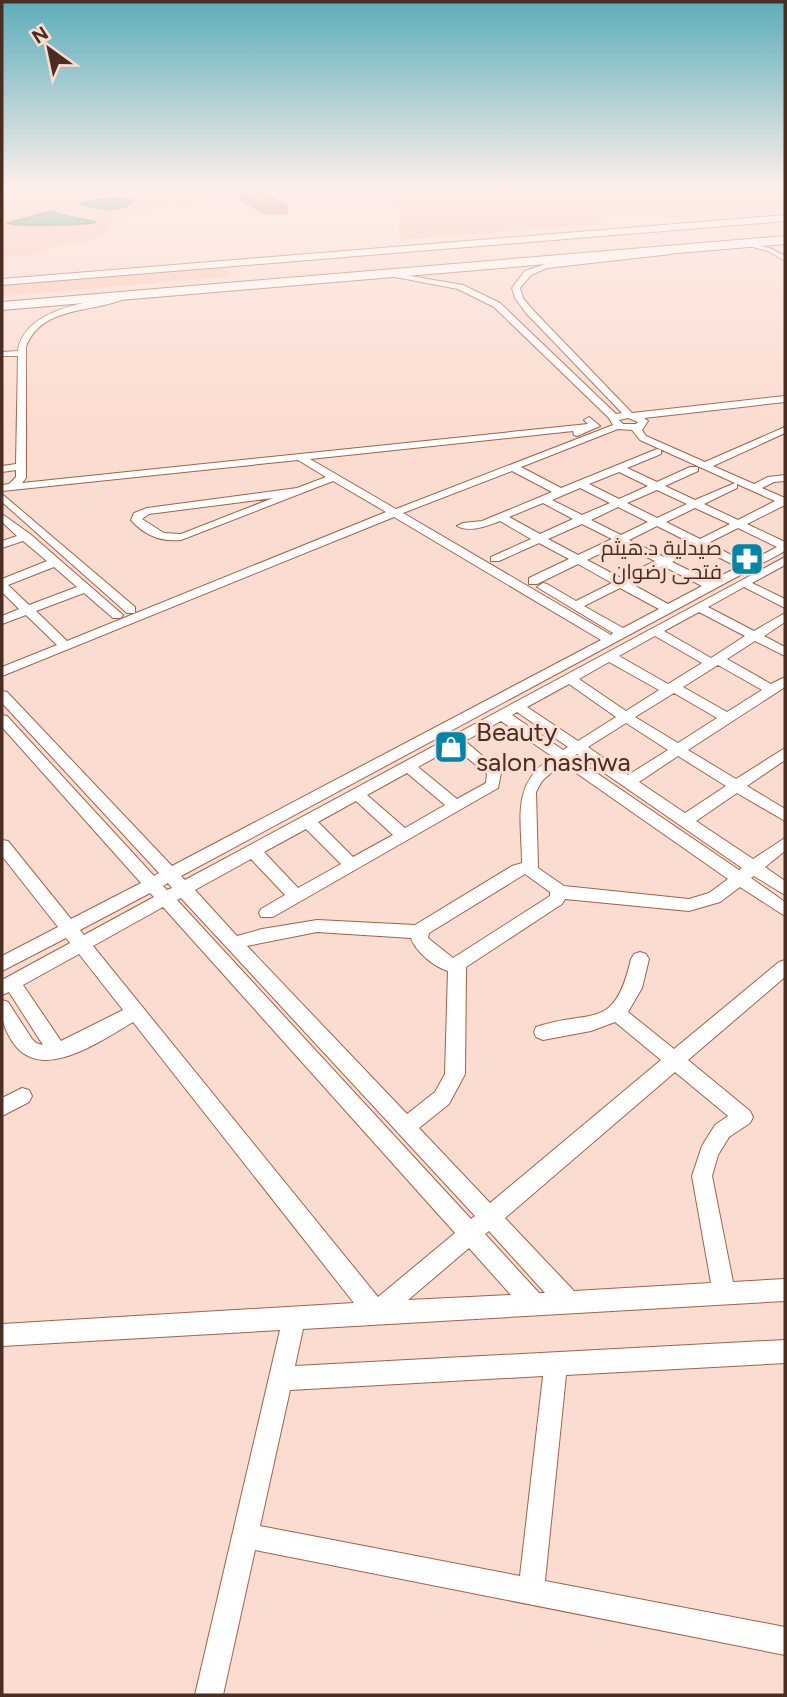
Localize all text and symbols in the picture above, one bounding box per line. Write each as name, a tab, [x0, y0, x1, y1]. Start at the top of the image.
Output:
north arrow	[14, 14, 84, 84]
text: N	[28, 22, 52, 49]
place label: صيدلية د.هيثم فتحى رضوان	[601, 535, 722, 585]
pharmacy icon: صيدلية د.هيثم فتحى رضوان	[728, 540, 766, 578]
place label: Beauty salon nashwa	[476, 716, 631, 778]
shop icon: Beauty salon nashwa	[432, 728, 470, 766]

